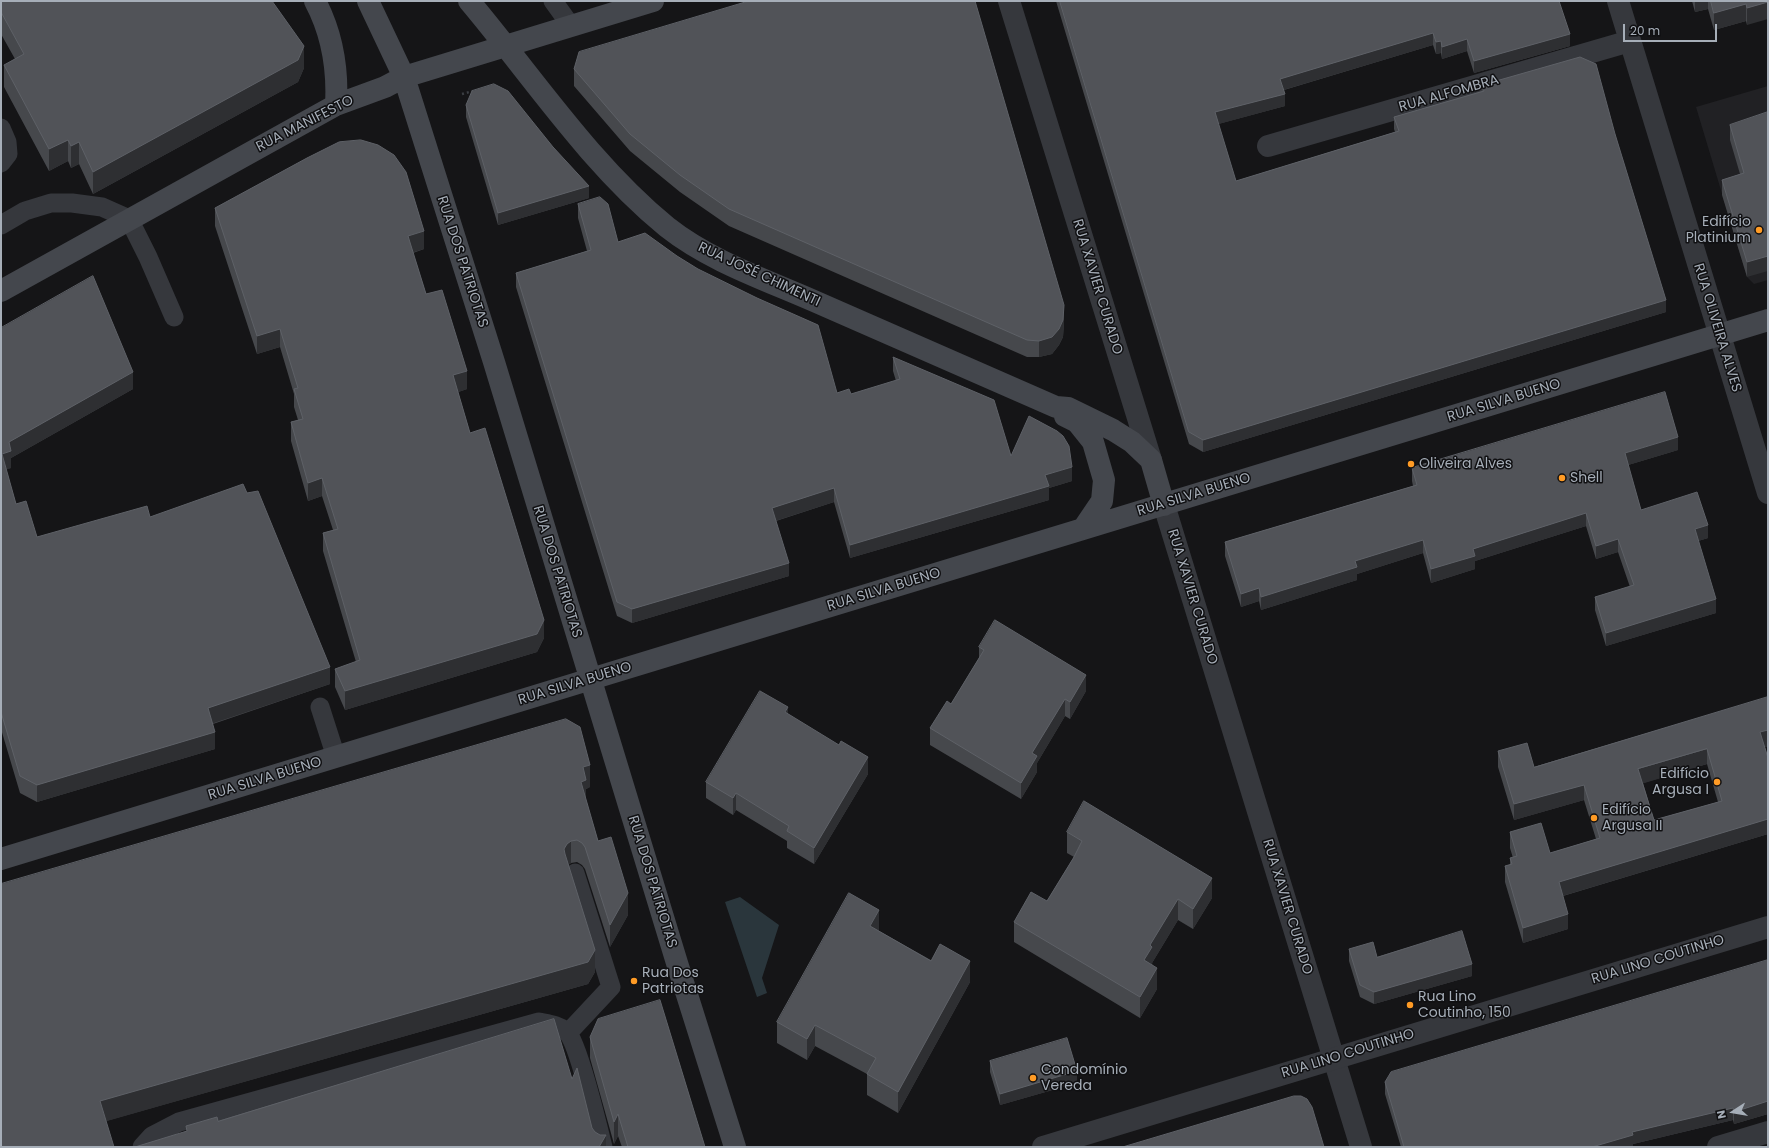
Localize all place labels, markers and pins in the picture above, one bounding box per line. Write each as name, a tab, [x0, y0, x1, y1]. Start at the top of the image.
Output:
place label: Edifício Platinium	[1686, 214, 1751, 246]
marker: Edifício Platinium	[1754, 225, 1764, 235]
place label: Oliveira Alves	[1419, 456, 1512, 472]
marker: Oliveira Alves	[1406, 459, 1416, 469]
place label: Shell	[1570, 470, 1603, 486]
marker: Shell	[1557, 473, 1567, 483]
place label: Edifício Argusa I	[1652, 766, 1709, 798]
marker: Edifício Argusa I	[1712, 777, 1722, 787]
place label: Edifício Argusa II	[1602, 802, 1662, 834]
marker: Edifício Argusa II	[1589, 813, 1599, 823]
place label: Rua Dos Patriotas	[642, 965, 704, 998]
marker: Rua Dos Patriotas	[629, 976, 639, 986]
place label: Rua Lino Coutinho, 150	[1418, 989, 1511, 1022]
marker: Rua Lino Coutinho, 150	[1405, 1000, 1415, 1010]
place label: Condomínio Vereda	[1041, 1062, 1127, 1094]
marker: Condomínio Vereda	[1028, 1073, 1038, 1083]

